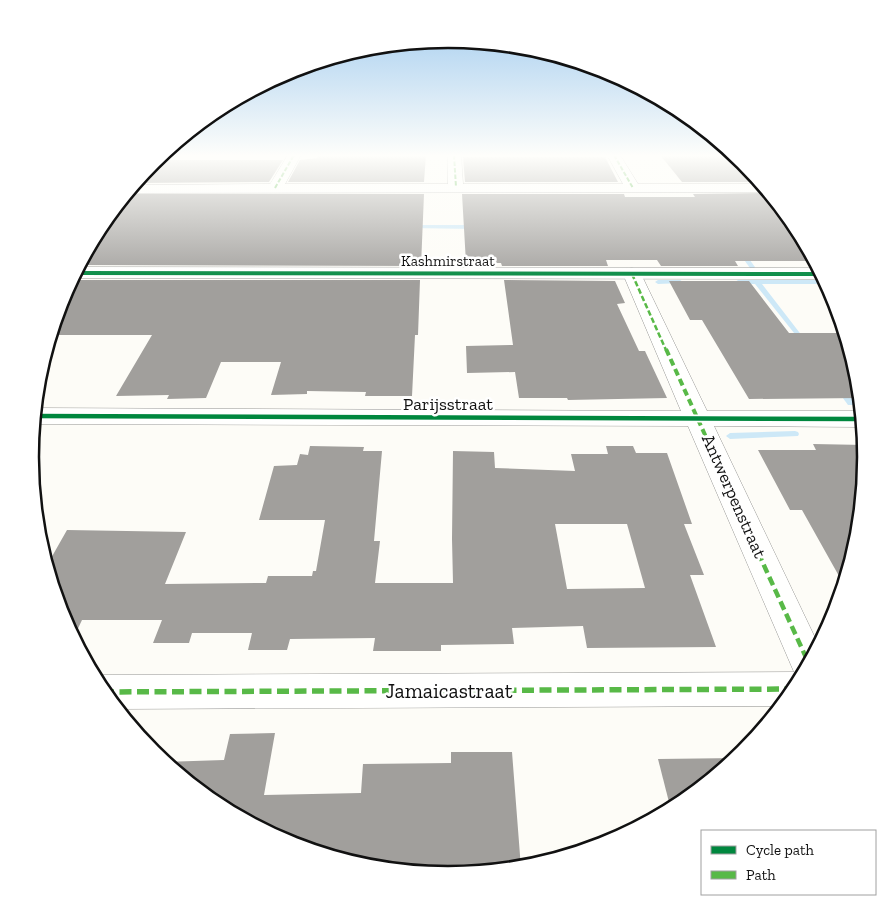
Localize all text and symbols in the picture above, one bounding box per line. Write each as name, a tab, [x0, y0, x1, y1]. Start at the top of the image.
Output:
street label: Kashmirstraat	[401, 252, 495, 270]
street label: Parijsstraat	[403, 393, 493, 415]
street label: Antwerpenstraat	[697, 431, 771, 562]
street label: Jamaicastraat	[385, 678, 513, 703]
legend	[701, 830, 876, 895]
text: Cycle path	[746, 841, 815, 859]
text: Path	[746, 866, 776, 884]

